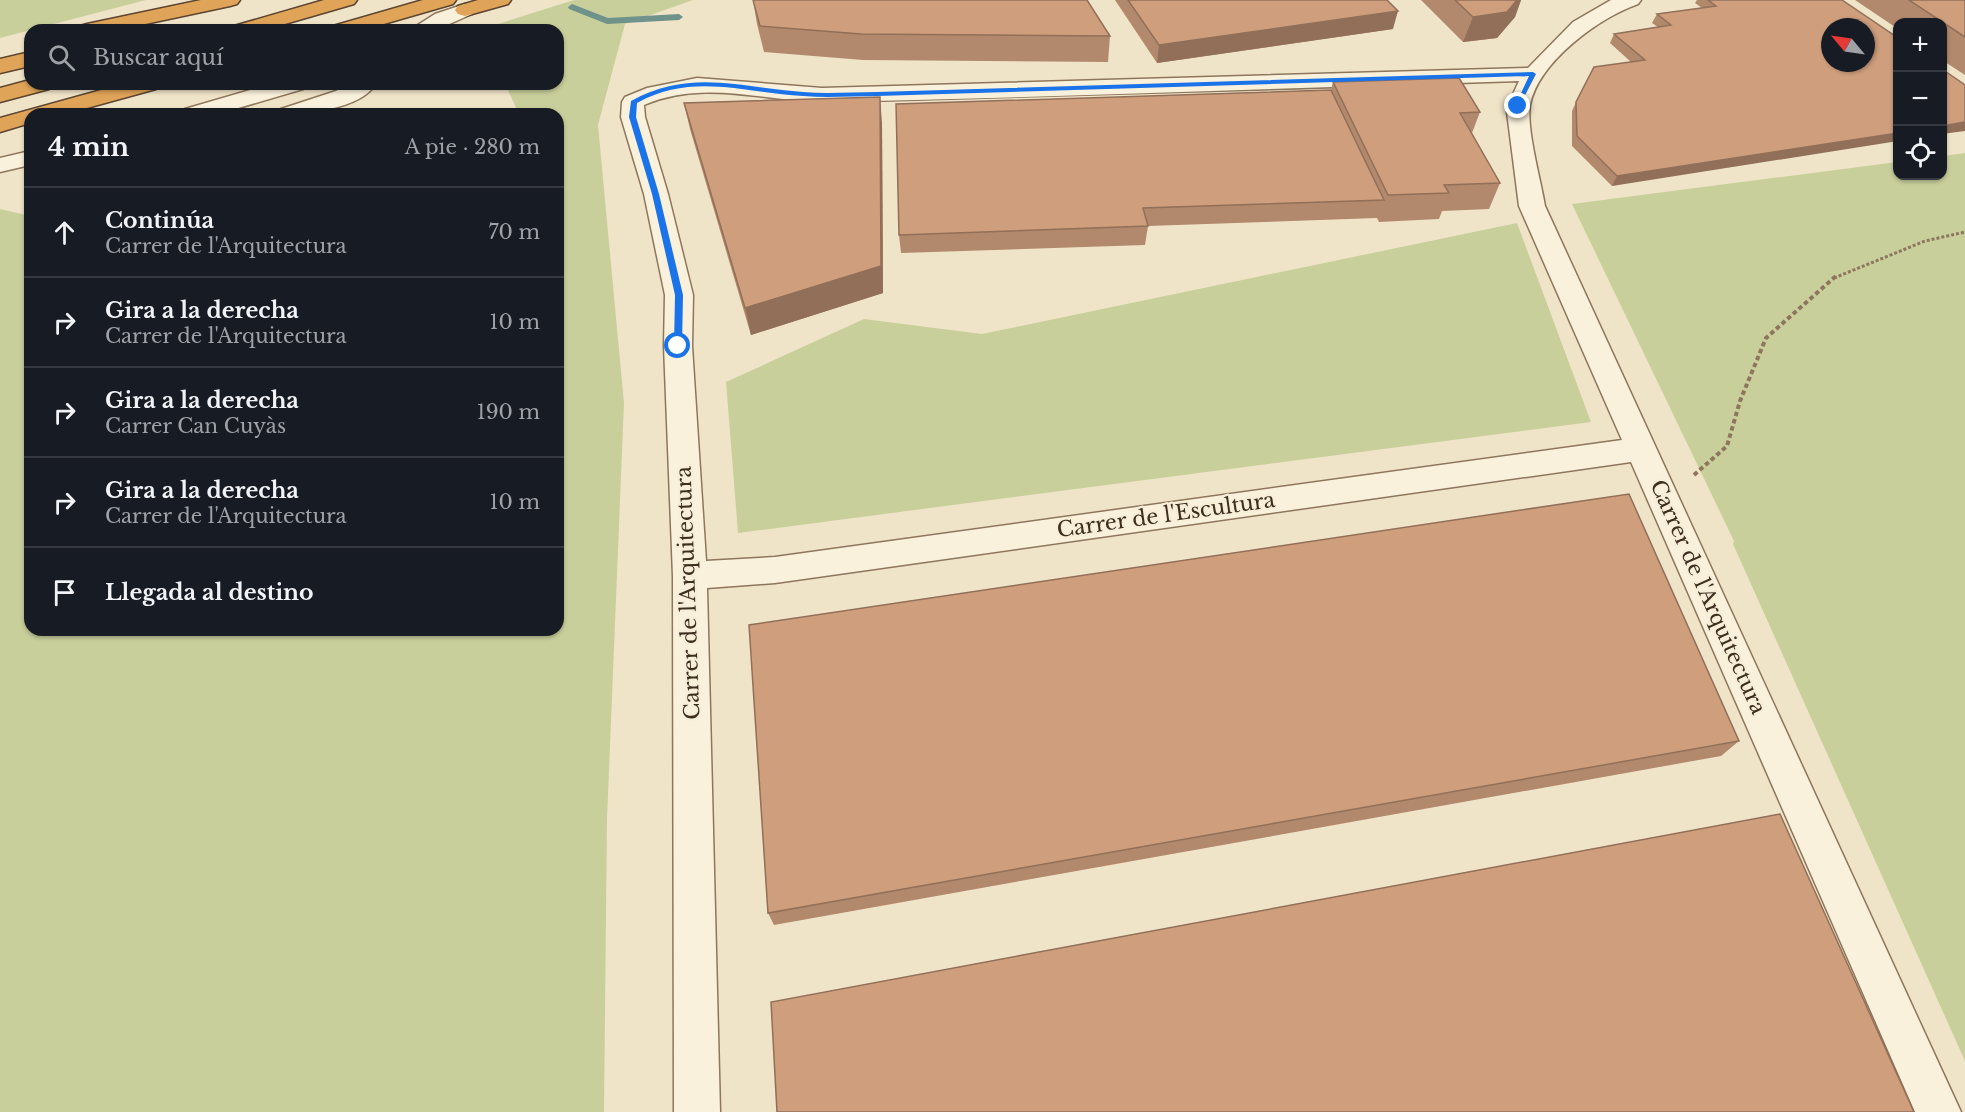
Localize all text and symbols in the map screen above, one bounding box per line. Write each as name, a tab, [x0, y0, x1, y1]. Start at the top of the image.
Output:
north arrow	[1821, 18, 1875, 72]
map controls	[1893, 18, 1947, 180]
button: +	[1893, 18, 1947, 72]
search box	[24, 24, 564, 90]
icon: search	[45, 41, 78, 74]
text: Buscar aquí	[93, 44, 224, 71]
button: −	[1893, 72, 1947, 126]
route end	[1504, 92, 1530, 118]
button: locate	[1893, 126, 1947, 180]
text: 4 min	[48, 131, 129, 163]
text: A pie · 280 m	[405, 135, 540, 159]
text: Continúa	[105, 207, 214, 234]
icon: ahead	[48, 216, 81, 249]
text: 70 m	[488, 220, 540, 244]
text: Carrer de l'Arquitectura	[105, 234, 347, 258]
text: Gira a la derecha	[105, 297, 299, 324]
icon: right	[48, 306, 81, 339]
text: 10 m	[490, 310, 540, 334]
text: Carrer de l'Arquitectura	[105, 324, 347, 348]
route start	[664, 332, 690, 358]
text: Gira a la derecha	[105, 387, 299, 414]
icon: right	[48, 396, 81, 429]
text: 190 m	[477, 400, 540, 424]
text: Carrer Can Cuyàs	[105, 414, 286, 438]
street label: Carrer de l'Arquitectura	[671, 465, 705, 720]
street label: Carrer de l'Arquitectura	[1645, 476, 1772, 719]
text: Gira a la derecha	[105, 477, 299, 504]
icon: right	[48, 486, 81, 519]
street label: Carrer de l'Escultura	[1055, 487, 1277, 543]
text: 10 m	[490, 490, 540, 514]
text: Carrer de l'Arquitectura	[105, 504, 347, 528]
icon: arrive	[48, 576, 81, 609]
text: Llegada al destino	[105, 579, 314, 606]

